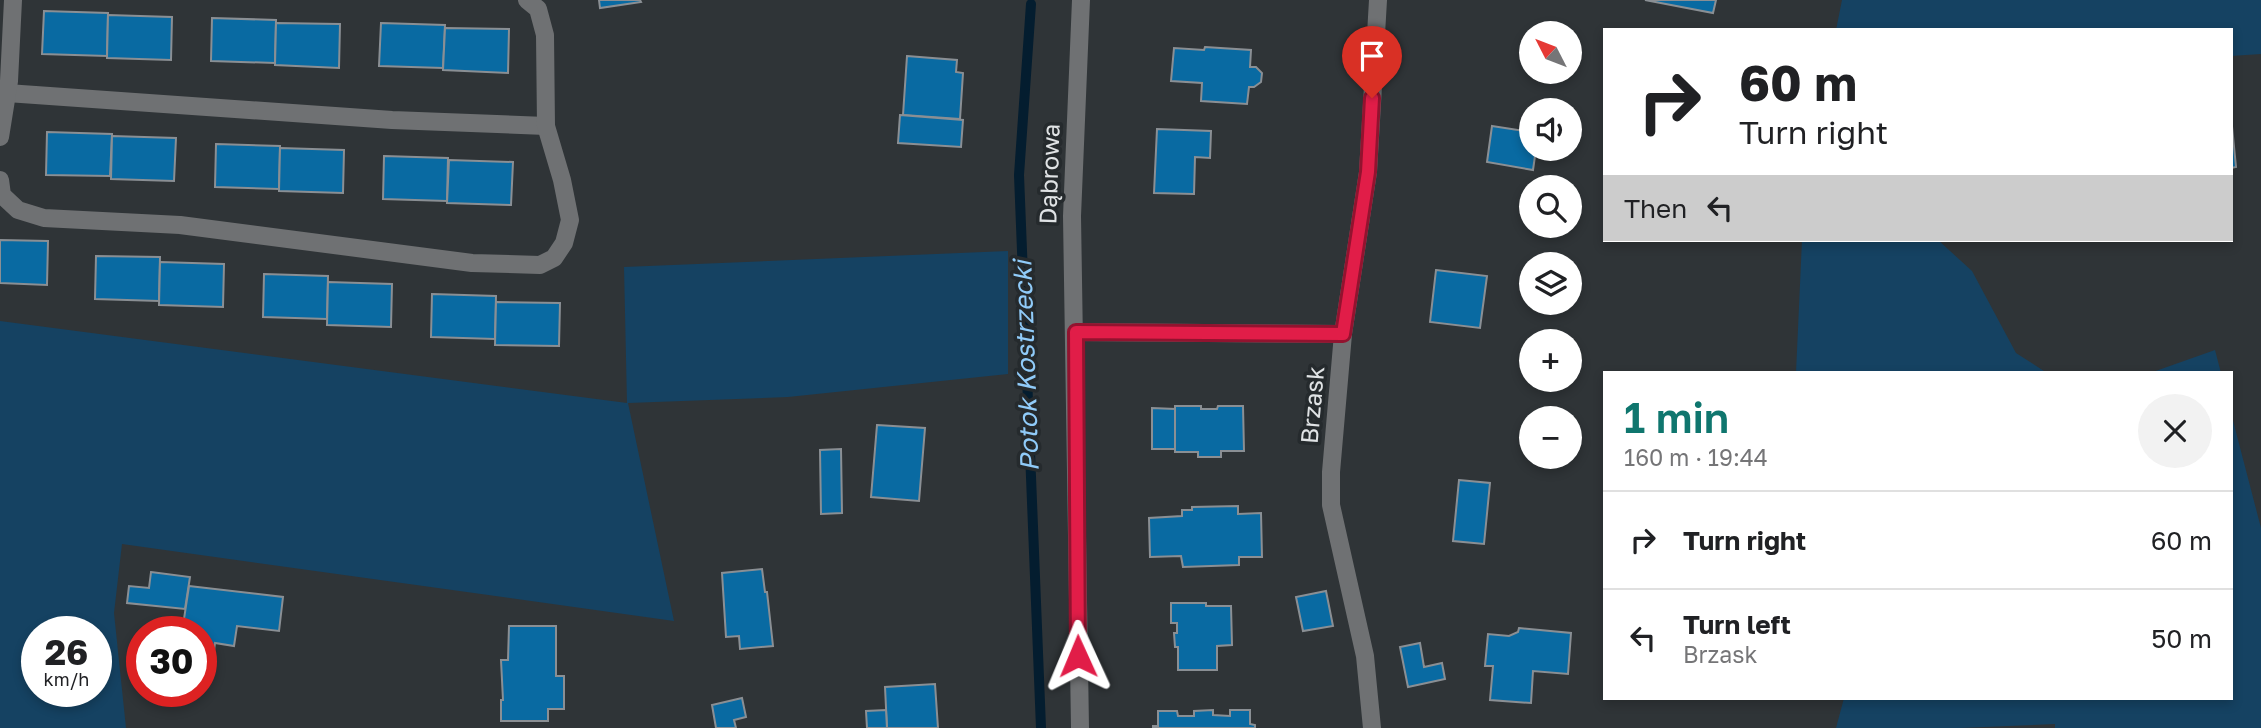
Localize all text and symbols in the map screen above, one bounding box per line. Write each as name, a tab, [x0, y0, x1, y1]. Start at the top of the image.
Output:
north arrow	[1519, 21, 1582, 84]
map controls	[1519, 21, 1582, 469]
pin	[1342, 26, 1402, 98]
icon: arrive	[1353, 37, 1391, 75]
text: 60 m	[1739, 53, 1857, 112]
icon: right	[1624, 56, 1715, 147]
button: sound	[1519, 98, 1582, 161]
text: Turn right	[1739, 113, 1888, 151]
street label: Dąbrowa	[1032, 123, 1065, 225]
button: search	[1519, 175, 1582, 238]
icon: left	[1701, 189, 1739, 227]
text: Then	[1624, 193, 1687, 224]
button: layers	[1519, 252, 1582, 315]
water label: Potok Kostrzecki	[1006, 257, 1045, 472]
button: +	[1519, 329, 1582, 392]
street label: Brzask	[1294, 365, 1329, 445]
text: 1 min	[1624, 392, 1729, 442]
button: close	[2138, 394, 2212, 468]
button: −	[1519, 406, 1582, 469]
text: 160 m · 19:44	[1624, 443, 1768, 471]
icon: right	[1624, 521, 1662, 559]
text: Turn right	[1683, 525, 1806, 556]
text: 60 m	[2151, 525, 2212, 556]
text: Turn left	[1683, 609, 1791, 640]
speed limit sign: 30	[126, 616, 217, 707]
position arrow	[1041, 619, 1115, 693]
icon: left	[1624, 619, 1662, 657]
text: 50 m	[2151, 623, 2212, 654]
text: 26	[45, 631, 88, 673]
text: Brzask	[1683, 640, 1758, 668]
text: km/h	[44, 668, 89, 690]

